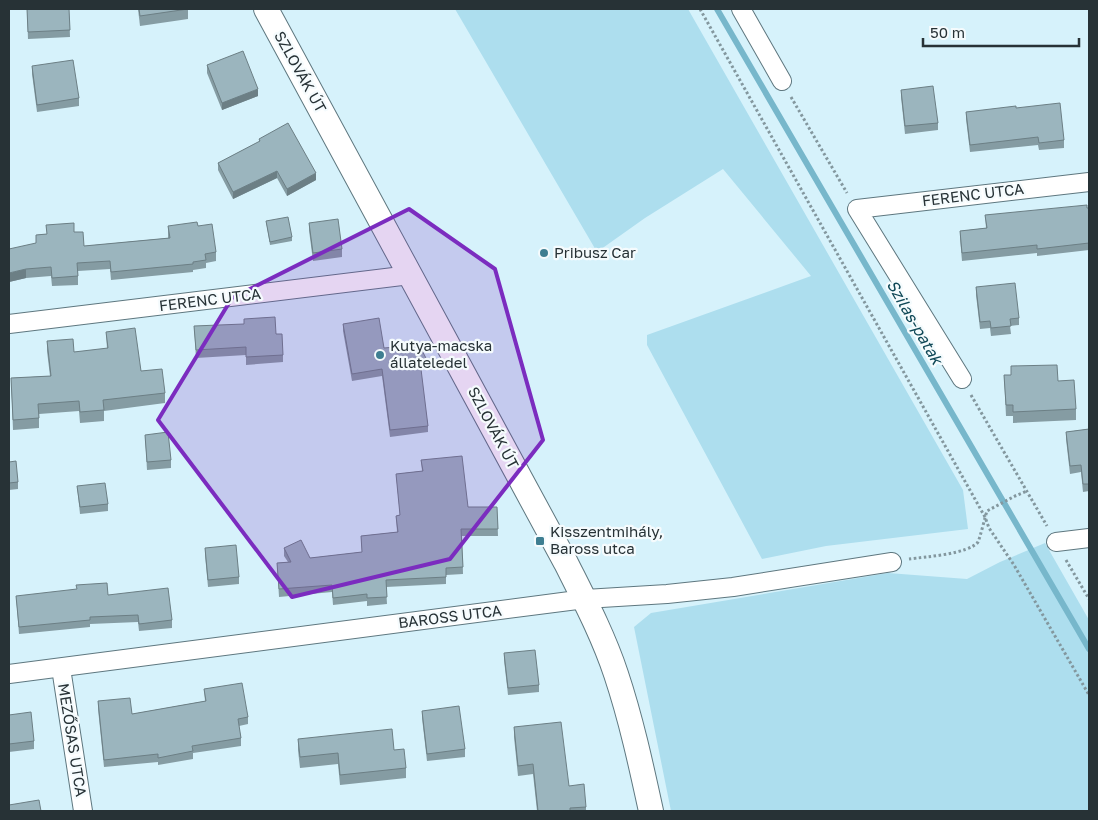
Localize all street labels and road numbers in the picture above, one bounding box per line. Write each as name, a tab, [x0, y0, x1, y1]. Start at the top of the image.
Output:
street label: SZLOVÁK ÚT	[271, 28, 331, 115]
street label: FERENC UTCA	[921, 179, 1025, 209]
street label: FERENC UTCA	[158, 284, 262, 314]
street label: SZLOVÁK ÚT	[465, 383, 523, 472]
street label: BAROSS UTCA	[397, 601, 503, 631]
street label: MEZŐSAS UTCA	[55, 682, 91, 798]

